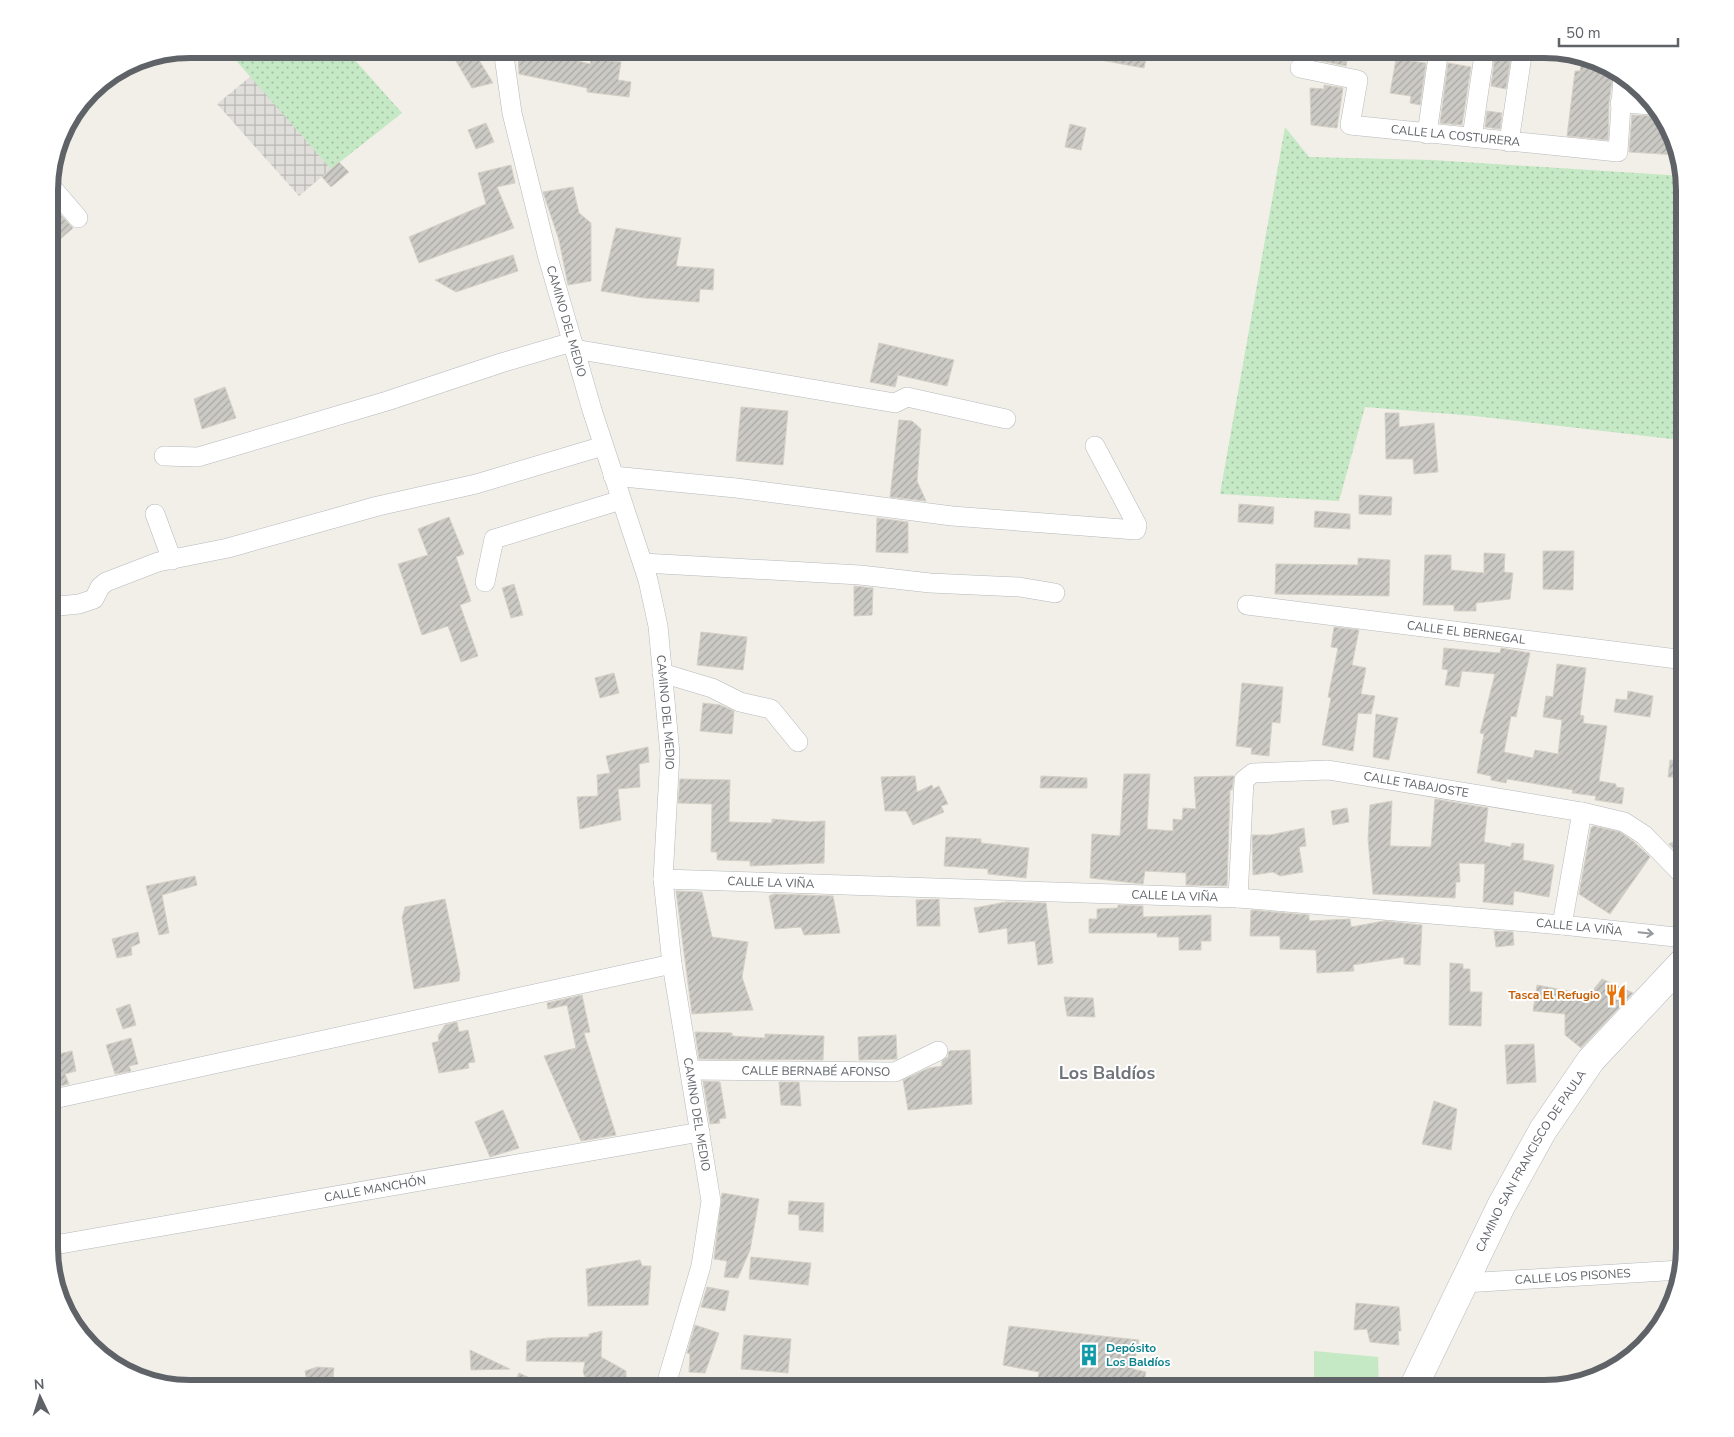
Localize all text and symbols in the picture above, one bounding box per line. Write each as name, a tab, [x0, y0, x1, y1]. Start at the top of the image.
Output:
scale bar	[1559, 15, 1678, 47]
text: 50 m	[1566, 23, 1601, 43]
street label: CALLE LA COSTURERA	[1390, 121, 1521, 150]
street label: CAMINO DEL MEDIO	[543, 264, 590, 379]
street label: CALLE EL BERNEGAL	[1406, 617, 1527, 648]
street label: CAMINO DEL MEDIO	[653, 654, 678, 770]
street label: CALLE TABAJOSTE	[1362, 768, 1470, 801]
street label: CALLE LA VIÑA	[727, 873, 815, 892]
street label: CALLE LA VIÑA	[1131, 886, 1219, 905]
street label: CALLE LA VIÑA	[1536, 915, 1624, 939]
one-way arrow	[1637, 929, 1653, 938]
restaurant icon: Tasca El Refugio	[1603, 982, 1629, 1008]
place label: Tasca El Refugio	[1508, 987, 1600, 1003]
street label: CAMINO DEL MEDIO	[680, 1056, 714, 1173]
district label: Los Baldíos	[1059, 1061, 1155, 1085]
street label: CALLE BERNABÉ AFONSO	[742, 1063, 890, 1080]
street label: CAMINO SAN FRANCISCO DE PAULA	[1472, 1067, 1590, 1255]
street label: CALLE MANCHÓN	[323, 1172, 427, 1206]
street label: CALLE LOS PISONES	[1514, 1265, 1631, 1288]
place label: Depósito Los Baldíos	[1106, 1340, 1170, 1370]
building icon: Depósito Los Baldíos	[1076, 1342, 1102, 1368]
north arrow	[15, 1372, 65, 1422]
text: N	[33, 1375, 45, 1394]

